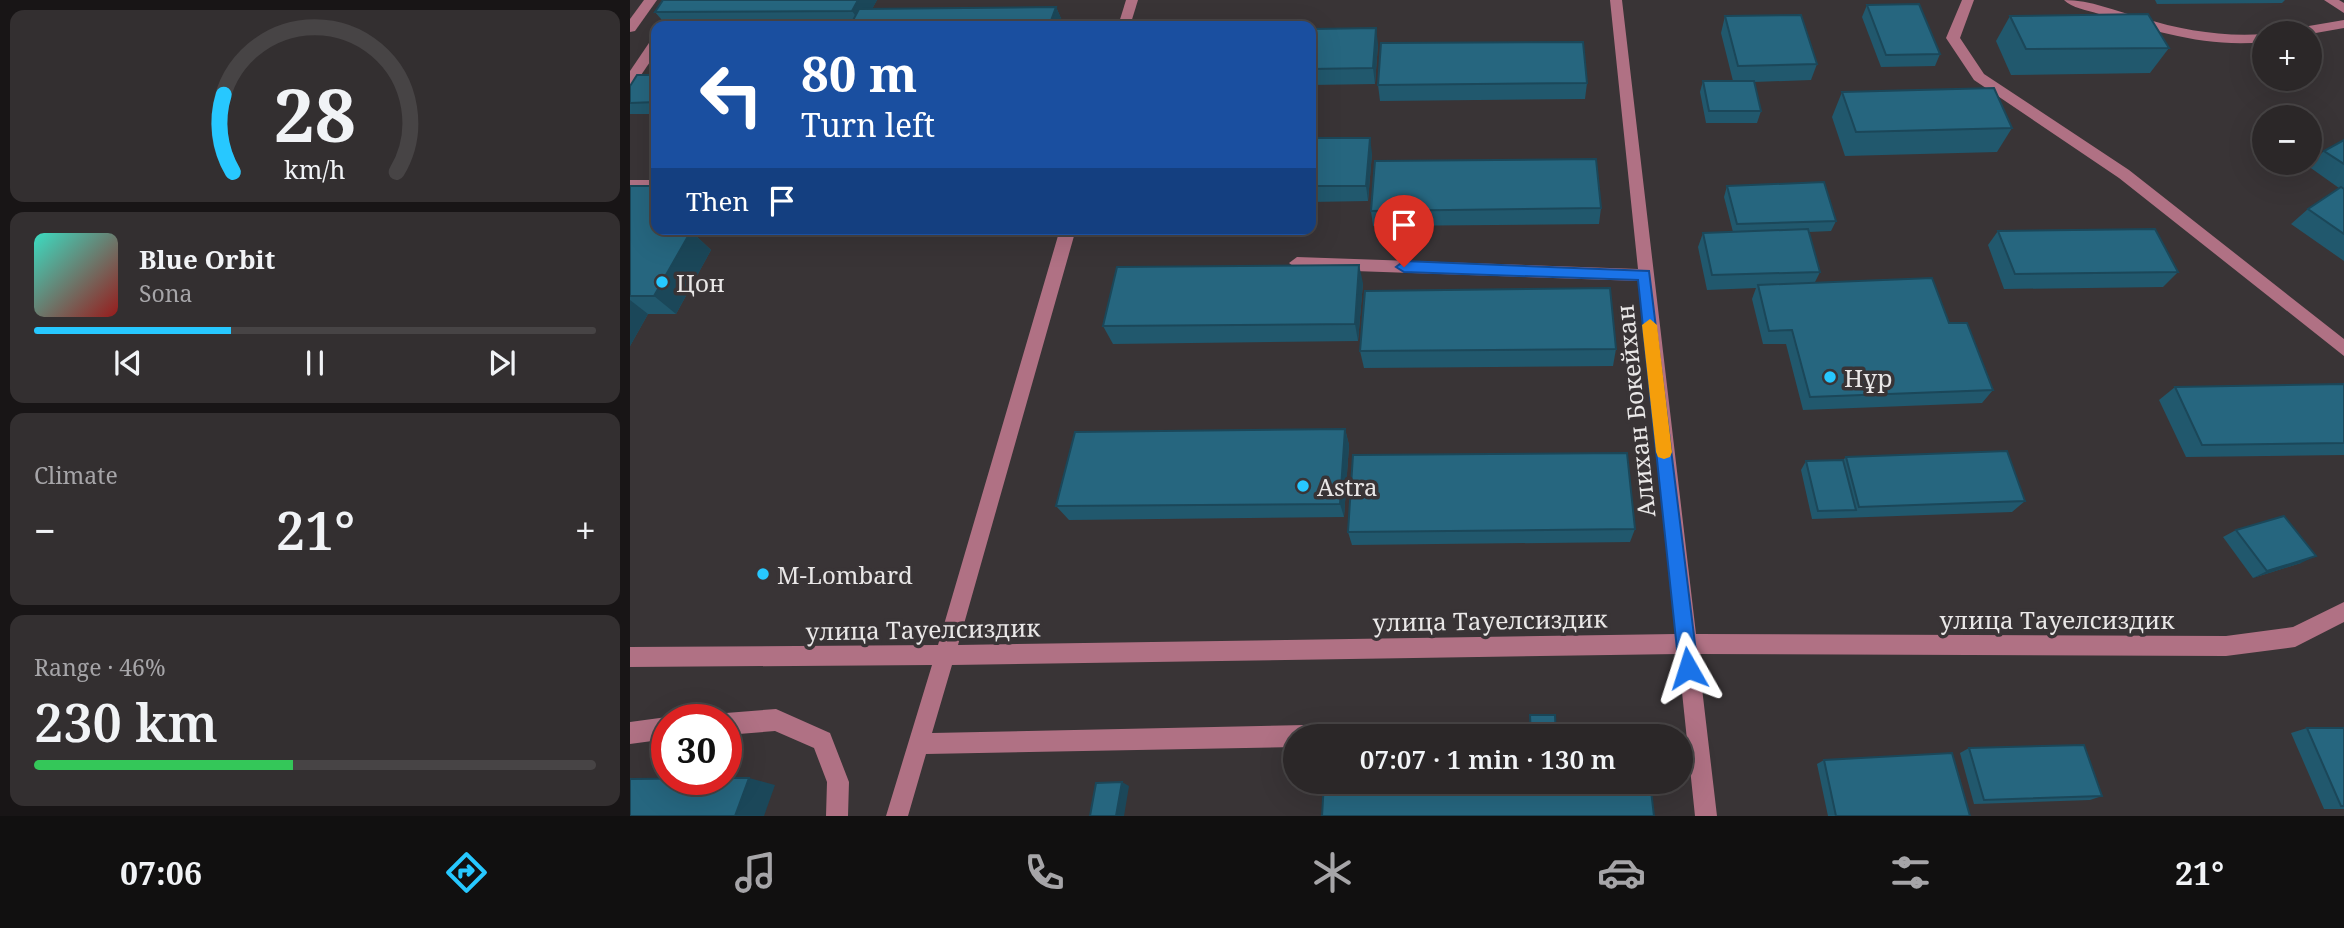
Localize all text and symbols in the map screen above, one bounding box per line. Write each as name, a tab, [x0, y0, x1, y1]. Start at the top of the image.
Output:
map controls	[2252, 21, 2322, 175]
button: +	[2252, 21, 2322, 91]
text: 80 m	[801, 40, 917, 106]
icon: left	[686, 49, 777, 140]
text: 28	[274, 64, 356, 163]
text: Turn left	[801, 103, 935, 146]
button: −	[2252, 105, 2322, 175]
text: km/h	[284, 152, 346, 186]
icon: arrive	[763, 182, 801, 220]
text: Then	[686, 183, 749, 219]
pin	[1374, 195, 1434, 267]
icon: arrive	[1385, 206, 1423, 244]
text: Blue Orbit	[139, 241, 275, 277]
place label: Цон	[676, 266, 725, 299]
marker: Цон	[654, 274, 670, 290]
text: Sona	[139, 277, 193, 309]
street label: Алихан Бокейхан	[1607, 303, 1663, 519]
icon: previous	[109, 344, 147, 382]
icon: pause	[296, 344, 334, 382]
icon: next	[483, 344, 521, 382]
place label: Нұр	[1844, 361, 1892, 394]
marker: Нұр	[1822, 369, 1838, 385]
text: Climate	[34, 459, 118, 491]
place label: Astra	[1317, 470, 1378, 503]
marker: Astra	[1295, 478, 1311, 494]
text: 21°	[276, 494, 355, 565]
text: −	[34, 504, 56, 556]
text: +	[575, 504, 596, 556]
place label: M-Lombard	[777, 558, 913, 591]
marker: M-Lombard	[755, 566, 771, 582]
street label: улица Тауелсиздик	[1372, 601, 1608, 639]
street label: улица Тауелсиздик	[1940, 603, 2175, 636]
street label: улица Тауелсиздик	[805, 610, 1041, 648]
position arrow	[1651, 631, 1725, 705]
text: Range · 46%	[34, 651, 166, 683]
text: 230 km	[34, 686, 218, 757]
speed limit sign: 30	[651, 704, 742, 795]
text: 07:07 · 1 min · 130 m	[1360, 741, 1616, 777]
icon: directions	[442, 848, 491, 897]
icon: music	[731, 848, 780, 897]
icon: phone	[1020, 848, 1069, 897]
icon: climate	[1308, 848, 1357, 897]
icon: car	[1597, 848, 1646, 897]
icon: filters	[1886, 848, 1935, 897]
text: 07:06	[120, 851, 202, 894]
text: 21°	[2175, 851, 2224, 894]

